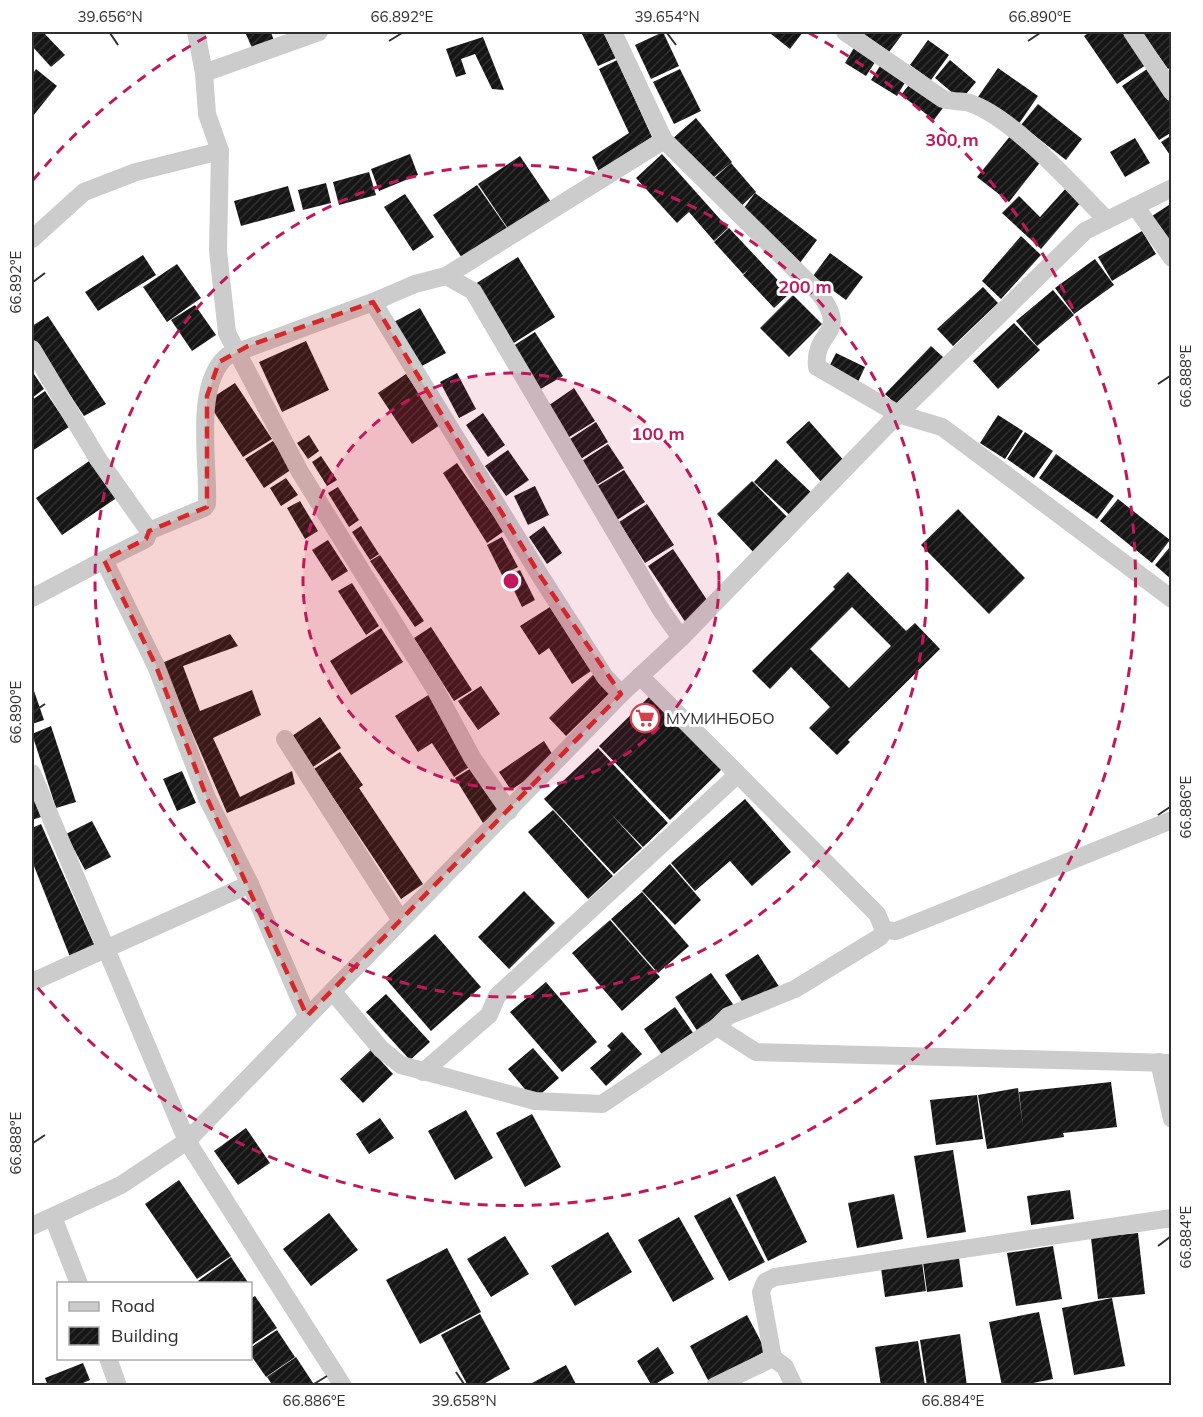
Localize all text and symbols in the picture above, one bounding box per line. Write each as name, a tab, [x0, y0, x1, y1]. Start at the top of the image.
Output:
text: 39.656°N	[77, 7, 143, 26]
text: 66.892°E	[371, 7, 434, 26]
text: 39.654°N	[634, 7, 700, 26]
text: 66.890°E	[1009, 7, 1072, 26]
text: 300 m	[925, 128, 979, 151]
text: 66.892°E	[6, 250, 25, 313]
text: 200 m	[778, 275, 832, 298]
text: 66.888°E	[1176, 344, 1195, 407]
text: 100 m	[631, 422, 685, 445]
centre of rings	[501, 571, 521, 591]
text: 66.890°E	[6, 680, 25, 743]
supermarket icon: МУМИНБОБО	[629, 702, 661, 734]
place label: МУМИНБОБО	[666, 708, 775, 728]
text: 66.886°E	[1176, 775, 1195, 838]
text: 66.888°E	[6, 1111, 25, 1174]
text: 66.884°E	[1176, 1205, 1195, 1268]
legend	[57, 1282, 252, 1360]
text: Road	[111, 1294, 155, 1317]
text: Building	[111, 1324, 179, 1347]
text: 66.886°E	[283, 1391, 346, 1410]
text: 39.658°N	[431, 1391, 497, 1410]
text: 66.884°E	[922, 1391, 985, 1410]

